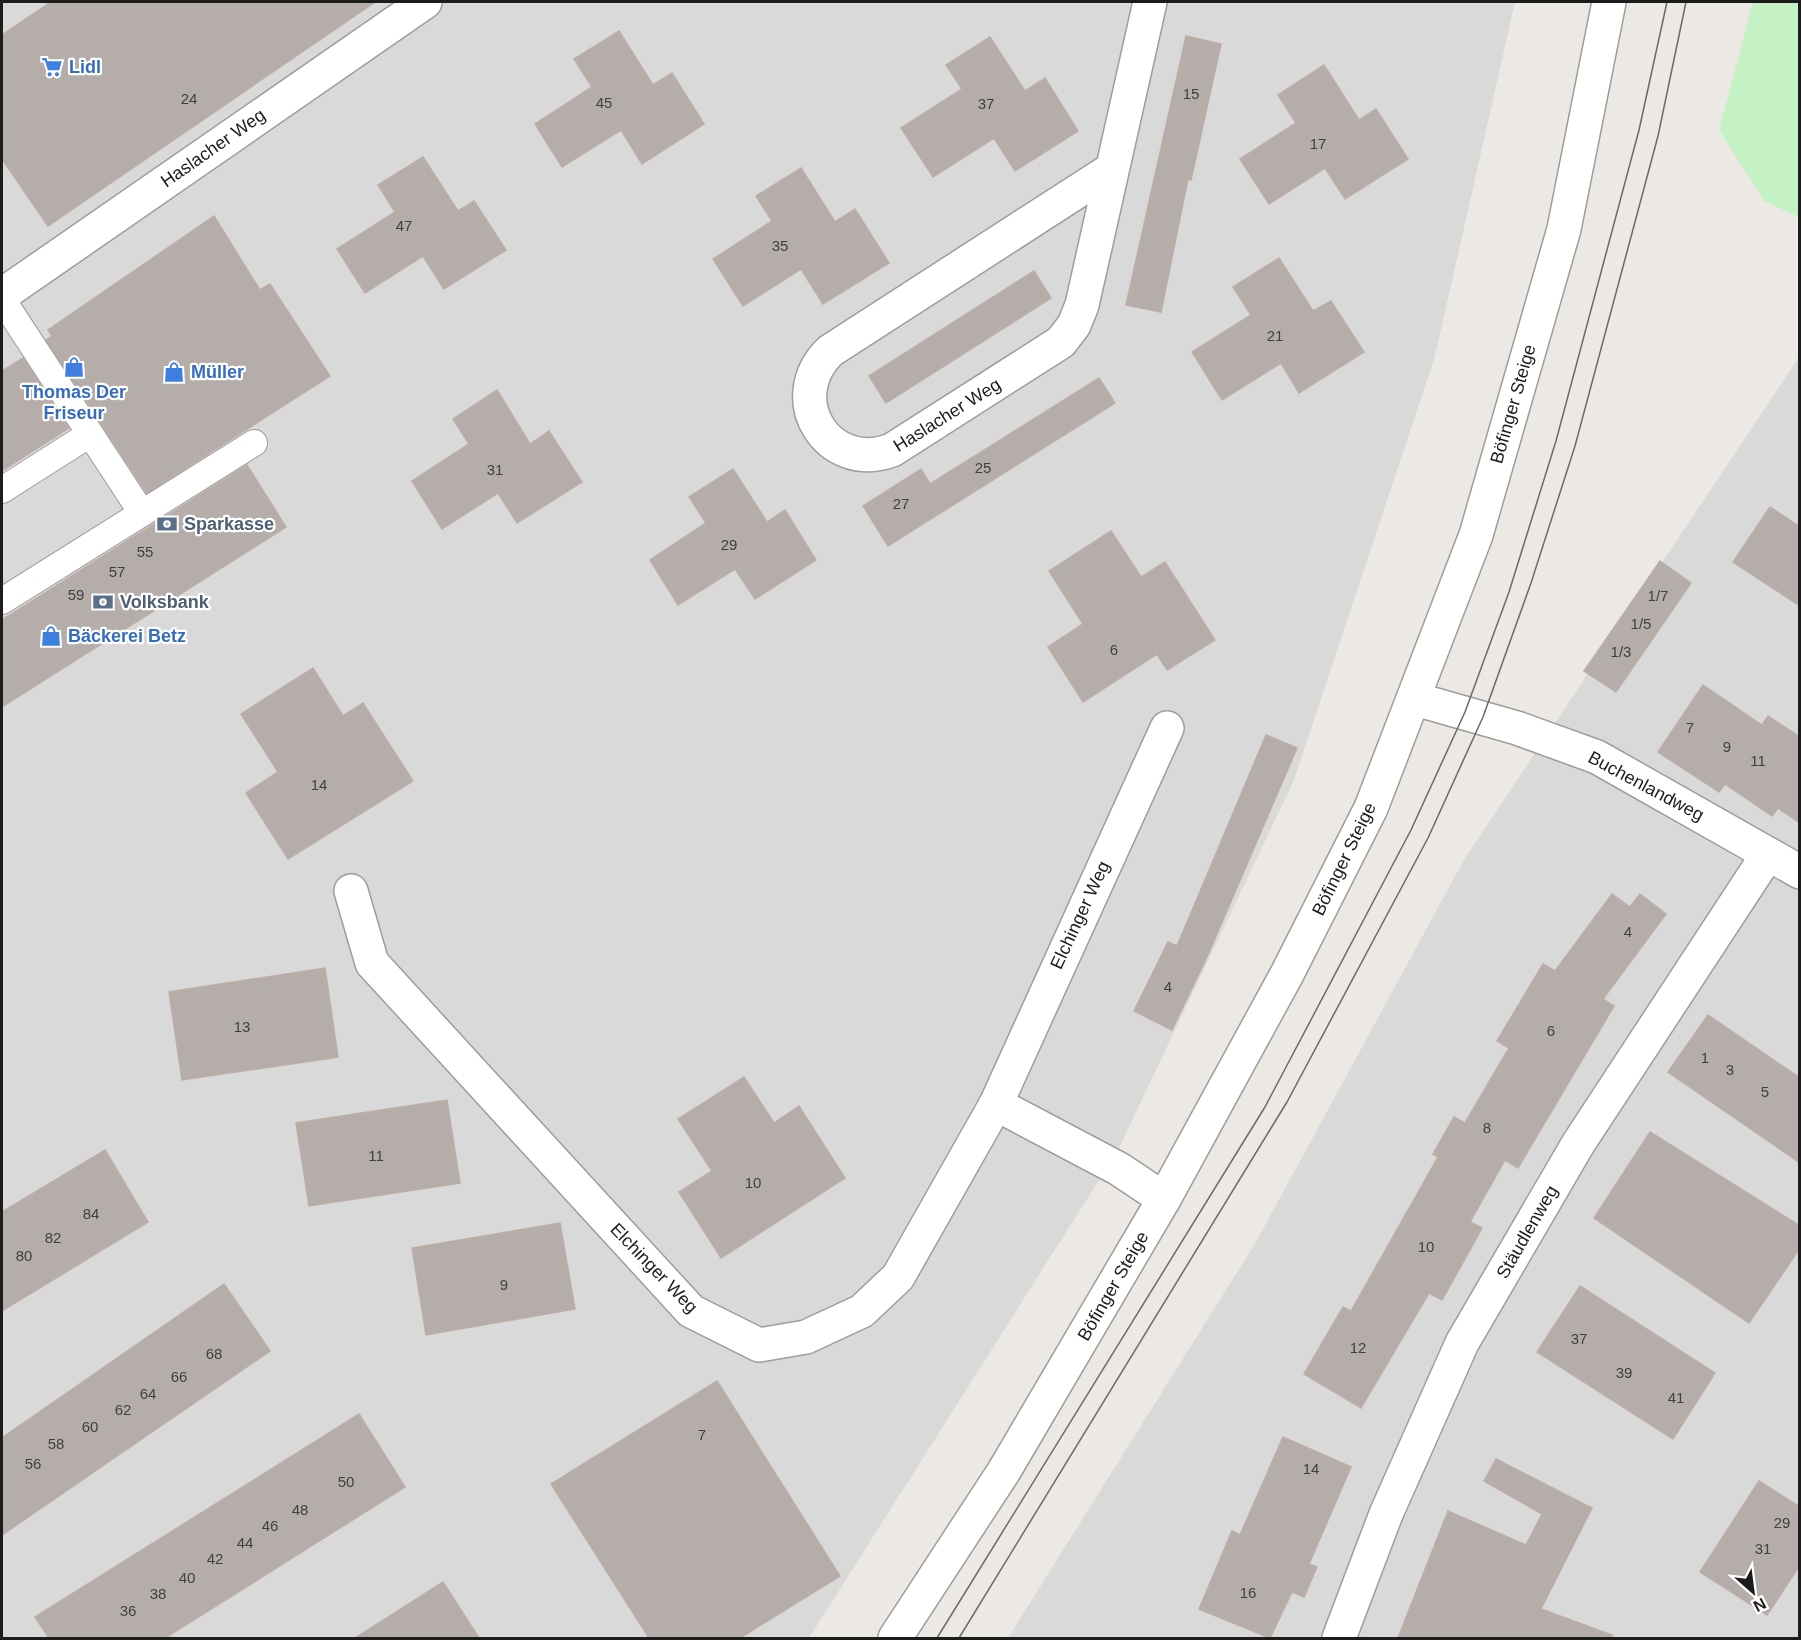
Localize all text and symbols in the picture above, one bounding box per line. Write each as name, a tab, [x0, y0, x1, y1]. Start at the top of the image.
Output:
supermarket icon: Lidl	[40, 55, 64, 79]
place label: Lidl	[69, 57, 101, 77]
house number: 15	[1183, 85, 1199, 102]
house number: 24	[181, 90, 197, 107]
house number: 45	[596, 94, 612, 111]
house number: 37	[978, 95, 994, 112]
street label: Haslacher Weg	[157, 105, 269, 191]
house number: 17	[1310, 135, 1326, 152]
house number: 47	[396, 217, 412, 234]
house number: 35	[772, 237, 788, 254]
house number: 21	[1267, 327, 1283, 344]
street label: Böfinger Steige	[1486, 342, 1540, 466]
shop icon: Thomas Der Friseur	[62, 355, 86, 379]
shop icon: Müller	[162, 360, 186, 384]
place label: Müller	[191, 362, 244, 382]
street label: Haslacher Weg	[890, 374, 1004, 456]
place label: Thomas Der Friseur	[22, 382, 126, 423]
house number: 25	[975, 459, 991, 476]
house number: 31	[487, 461, 503, 478]
house number: 27	[893, 495, 909, 512]
bank icon: Sparkasse	[155, 512, 179, 536]
place label: Sparkasse	[184, 514, 274, 534]
house number: 29	[721, 536, 737, 553]
house number: 55	[137, 543, 153, 560]
house number: 57	[109, 563, 125, 580]
house number: 59	[68, 586, 84, 603]
house number: 1/7	[1648, 587, 1668, 604]
bank icon: Volksbank	[91, 590, 115, 614]
place label: Volksbank	[120, 592, 210, 612]
house number: 1/5	[1631, 615, 1651, 632]
shop icon: Bäckerei Betz	[39, 624, 63, 648]
place label: Bäckerei Betz	[68, 626, 186, 646]
house number: 6	[1110, 641, 1118, 658]
house number: 1/3	[1611, 643, 1631, 660]
house number: 7	[1686, 719, 1694, 736]
house number: 9	[1723, 738, 1731, 755]
street label: Buchenlandweg	[1585, 747, 1707, 825]
house number: 11	[1750, 752, 1766, 769]
house number: 14	[311, 776, 327, 793]
street label: Böfinger Steige	[1308, 799, 1380, 919]
street label: Elchinger Weg	[1046, 858, 1114, 972]
house number: 4	[1624, 923, 1632, 940]
house number: 4	[1164, 978, 1172, 995]
house number: 13	[234, 1018, 250, 1035]
house number: 6	[1547, 1022, 1555, 1039]
house number: 1	[1701, 1049, 1709, 1066]
house number: 3	[1726, 1061, 1734, 1078]
house number: 5	[1761, 1083, 1769, 1100]
house number: 8	[1483, 1119, 1491, 1136]
house number: 11	[368, 1147, 384, 1164]
house number: 10	[745, 1174, 761, 1191]
street label: Stäudlenweg	[1492, 1182, 1562, 1282]
house number: 84	[83, 1205, 99, 1222]
street label: Elchinger Weg	[606, 1219, 702, 1317]
street label: Böfinger Steige	[1074, 1228, 1152, 1344]
house number: 82	[45, 1229, 61, 1246]
house number: 10	[1418, 1238, 1434, 1255]
house number: 80	[16, 1247, 32, 1264]
house number: 9	[500, 1276, 508, 1293]
house number: 37	[1571, 1330, 1587, 1347]
house number: 12	[1350, 1339, 1366, 1356]
house number: 68	[206, 1345, 222, 1362]
house number: 39	[1616, 1364, 1632, 1381]
house number: 66	[171, 1368, 187, 1385]
house number: 64	[140, 1385, 156, 1402]
house number: 41	[1668, 1389, 1684, 1406]
house number: 62	[115, 1401, 131, 1418]
house number: 60	[82, 1418, 98, 1435]
house number: 7	[698, 1426, 706, 1443]
house number: 58	[48, 1435, 64, 1452]
house number: 56	[25, 1455, 41, 1472]
house number: 14	[1303, 1460, 1319, 1477]
house number: 50	[338, 1473, 354, 1490]
house number: 48	[292, 1501, 308, 1518]
house number: 29	[1774, 1514, 1790, 1531]
house number: 46	[262, 1517, 278, 1534]
house number: 44	[237, 1534, 253, 1551]
house number: 31	[1755, 1540, 1771, 1557]
house number: 42	[207, 1550, 223, 1567]
north arrow	[1723, 1562, 1783, 1622]
house number: 40	[179, 1569, 195, 1586]
house number: 16	[1240, 1584, 1256, 1601]
house number: 38	[150, 1585, 166, 1602]
text: N	[1751, 1595, 1769, 1615]
house number: 36	[120, 1602, 136, 1619]

